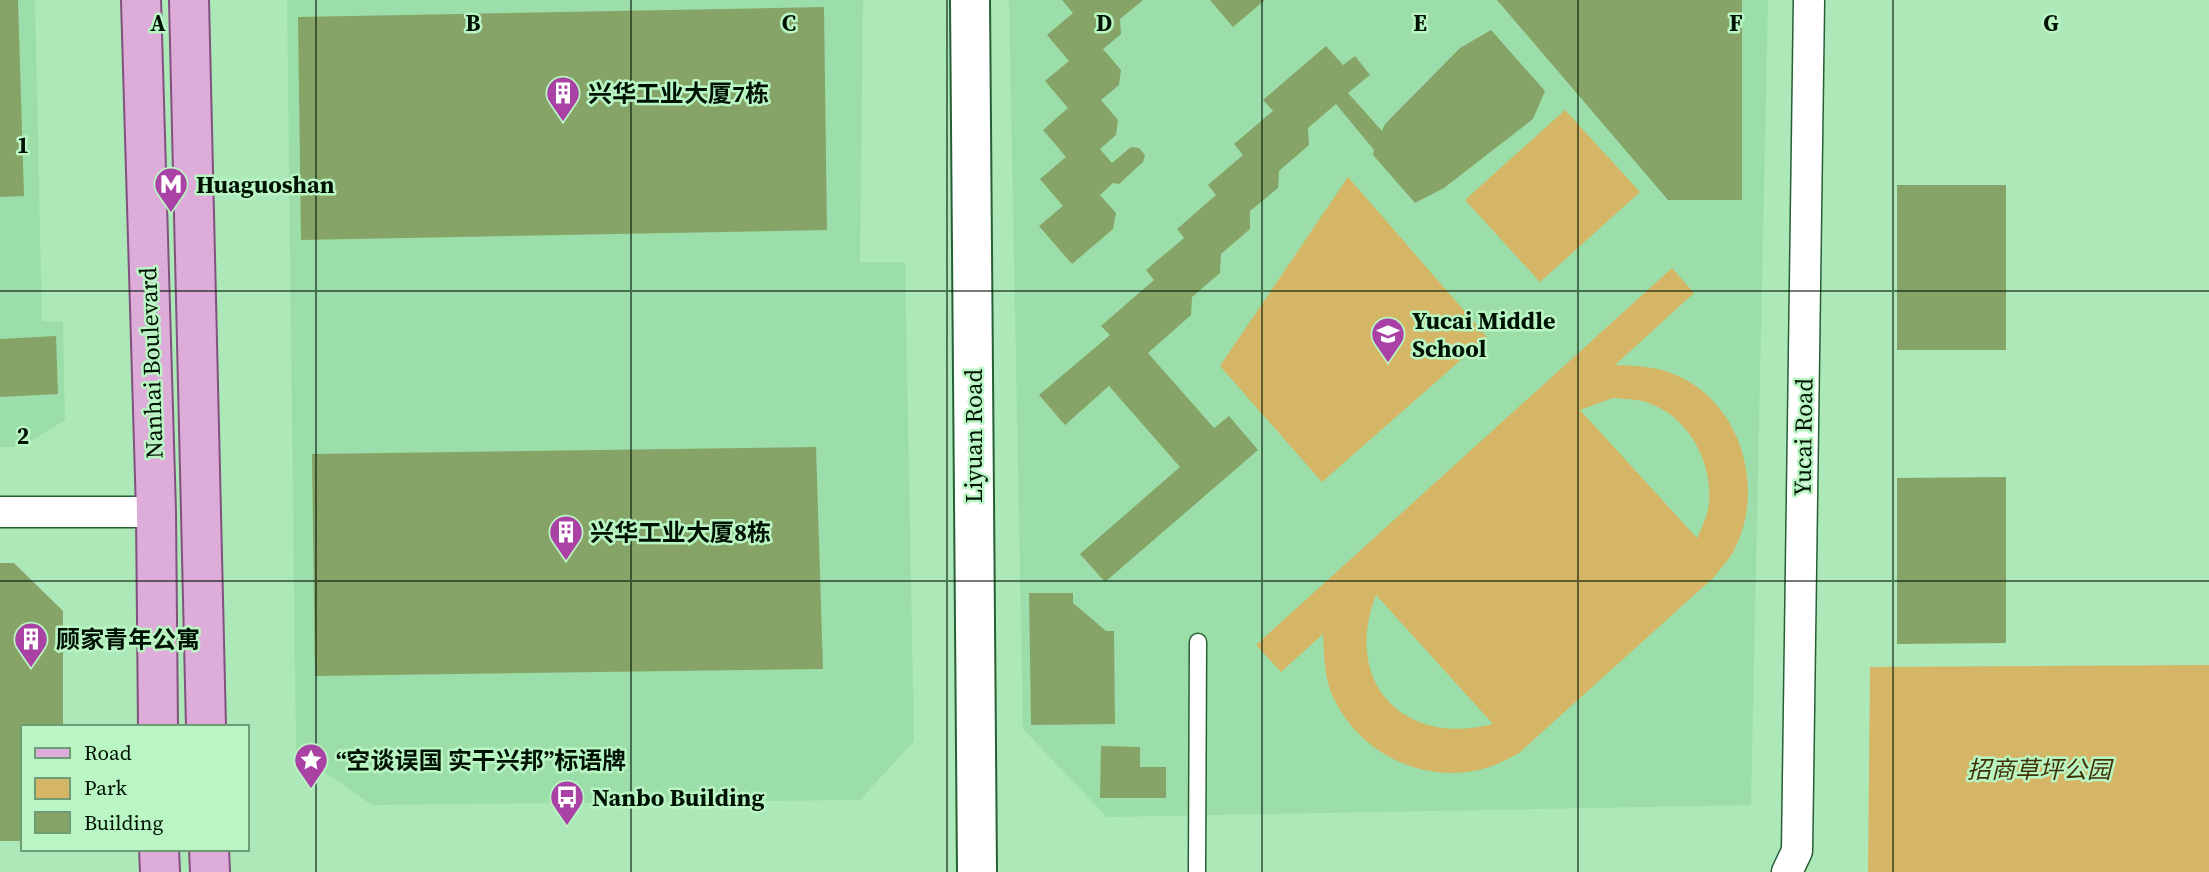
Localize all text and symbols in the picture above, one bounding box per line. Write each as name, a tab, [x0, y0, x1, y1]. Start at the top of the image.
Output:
text: A	[150, 7, 166, 39]
text: B	[466, 7, 481, 39]
text: C	[782, 7, 796, 39]
text: D	[1096, 7, 1112, 39]
text: E	[1413, 7, 1427, 39]
text: F	[1729, 7, 1743, 39]
text: G	[2043, 7, 2059, 39]
building icon: 兴华工业大厦7栋	[544, 74, 582, 123]
place label: 兴华工业大厦7栋	[588, 77, 769, 110]
text: 1	[17, 129, 29, 161]
metro station icon: Huaguoshan	[152, 165, 190, 214]
place label: Huaguoshan	[196, 168, 335, 201]
street label: Nanhai Boulevard	[131, 266, 171, 459]
place label: Yucai Middle School	[1412, 304, 1555, 365]
school or university icon: Yucai Middle School	[1369, 315, 1407, 364]
street label: Liyuan Road	[957, 369, 990, 503]
street label: Yucai Road	[1785, 377, 1821, 496]
text: 2	[17, 420, 29, 452]
building icon: 兴华工业大厦8栋	[547, 513, 585, 562]
place label: 兴华工业大厦8栋	[590, 516, 771, 549]
building icon: 顾家青年公寓	[12, 620, 50, 669]
place label: 顾家青年公寓	[56, 623, 200, 656]
legend	[21, 725, 248, 851]
text: Road	[84, 738, 132, 767]
place icon: “空谈误国 实干兴邦”标语牌	[292, 741, 330, 790]
place label: “空谈误国 实干兴邦”标语牌	[336, 744, 626, 777]
park label: 招商草坪公园	[1967, 753, 2114, 786]
text: Park	[84, 773, 128, 802]
bus stop icon: Nanbo Building	[548, 778, 586, 827]
place label: Nanbo Building	[592, 781, 764, 814]
text: Building	[84, 808, 163, 837]

